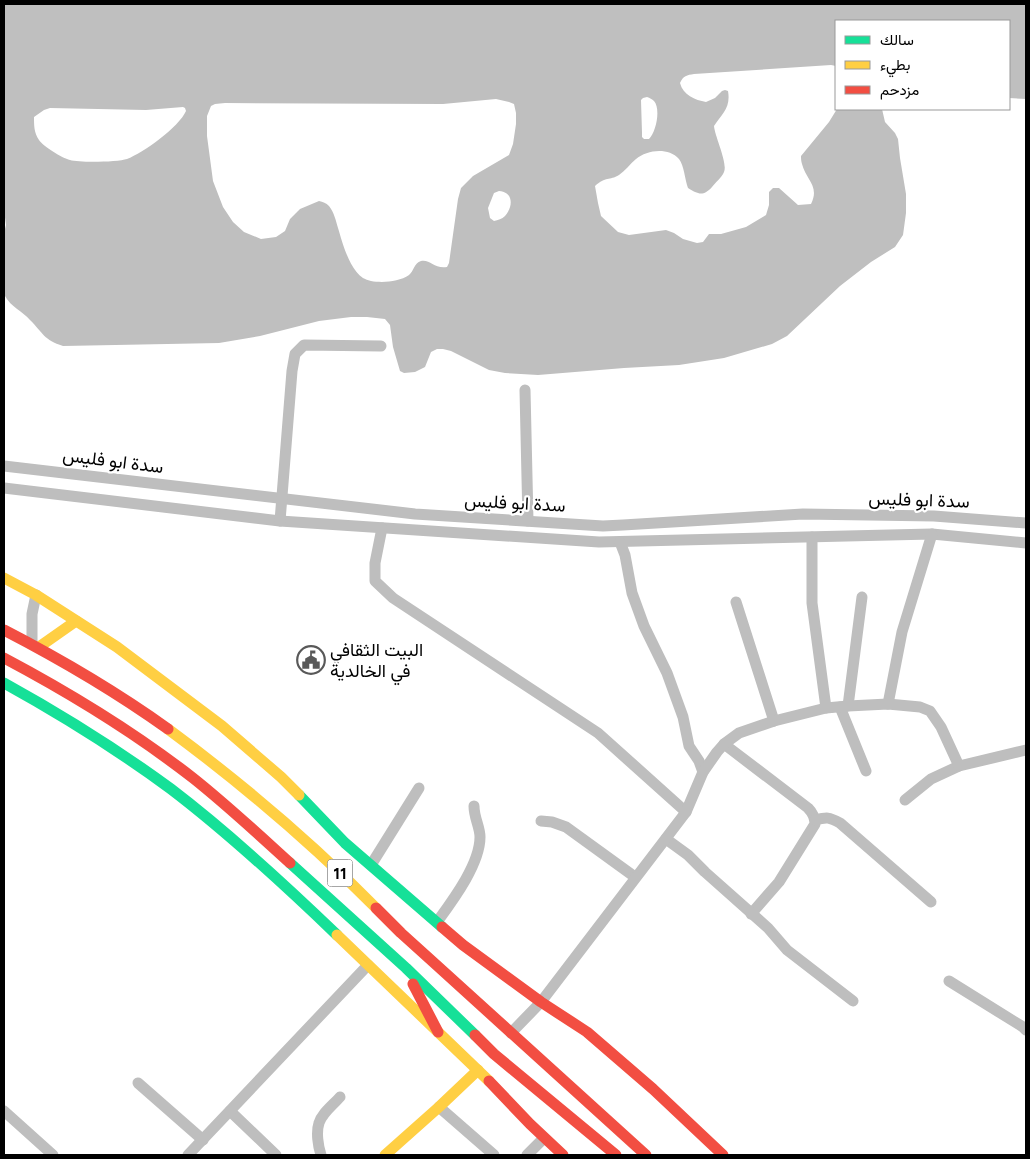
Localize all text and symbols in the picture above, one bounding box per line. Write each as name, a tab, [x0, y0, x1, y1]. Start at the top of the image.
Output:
legend	[835, 20, 1010, 110]
text: سالك	[880, 31, 914, 49]
text: بطيء	[880, 56, 910, 78]
text: مزدحم	[880, 81, 919, 100]
street label: سدة ابو فليس	[61, 444, 165, 478]
street label: سدة ابو فليس	[868, 487, 970, 513]
street label: سدة ابو فليس	[464, 489, 566, 517]
place label: البيت الثقافي في الخالدية	[330, 639, 423, 686]
public building icon: البيت الثقافي في الخالدية	[296, 645, 326, 675]
road number: 11	[328, 860, 352, 886]

